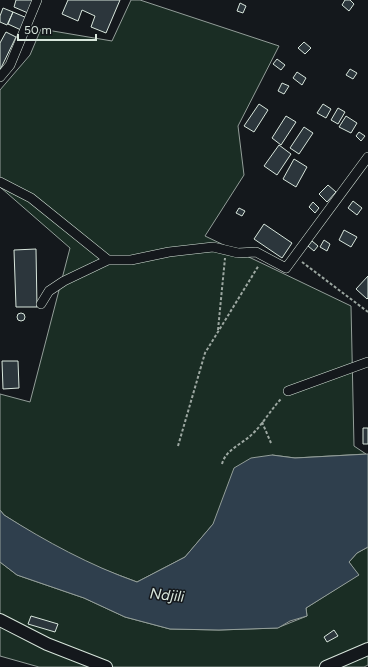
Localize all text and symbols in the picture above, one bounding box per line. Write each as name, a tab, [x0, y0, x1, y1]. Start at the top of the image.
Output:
scale bar	[18, 16, 96, 42]
text: 50 m	[24, 23, 52, 37]
water label: Ndjili	[149, 584, 186, 606]

